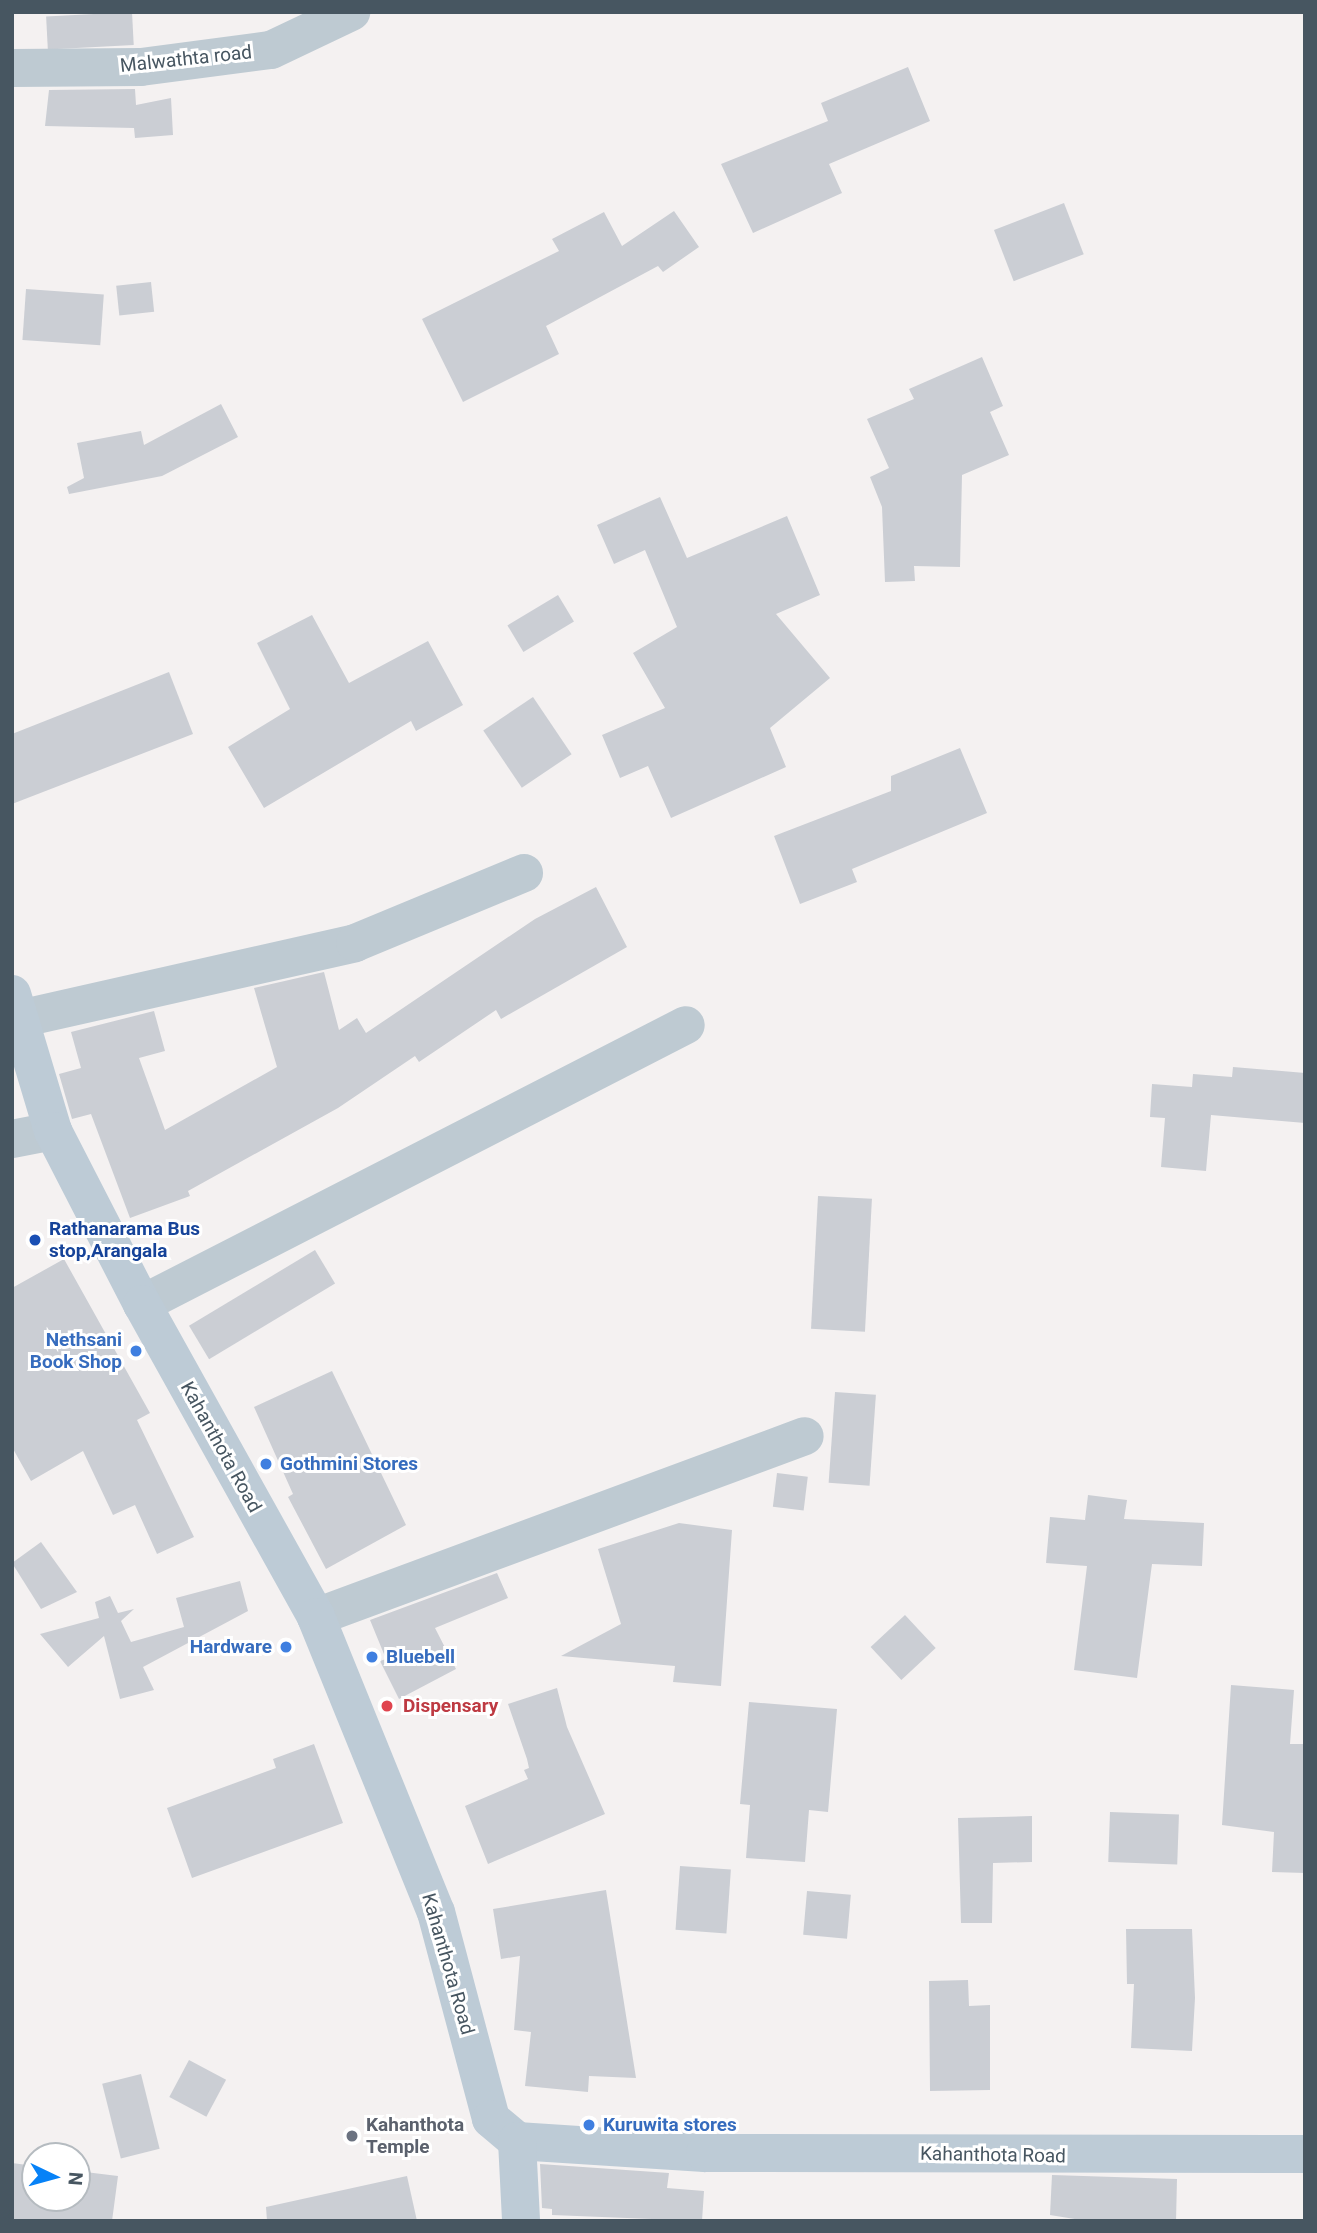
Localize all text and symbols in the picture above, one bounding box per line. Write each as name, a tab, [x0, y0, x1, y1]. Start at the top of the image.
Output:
street label: Malwathta road	[119, 41, 253, 77]
place label: Rathanarama Bus stop,Arangala	[49, 1218, 200, 1262]
marker: Rathanarama Bus stop,Arangala	[27, 1232, 43, 1248]
place label: Nethsani Book Shop	[30, 1329, 122, 1373]
marker: Nethsani Book Shop	[128, 1343, 144, 1359]
street label: Kahanthota Road	[176, 1378, 266, 1516]
place label: Gothmini Stores	[280, 1453, 418, 1475]
marker: Gothmini Stores	[258, 1456, 274, 1472]
place label: Hardware	[190, 1636, 272, 1658]
marker: Hardware	[278, 1639, 294, 1655]
place label: Bluebell	[386, 1646, 455, 1668]
marker: Bluebell	[364, 1649, 380, 1665]
place label: Dispensary	[403, 1695, 498, 1717]
marker: Dispensary	[377, 1696, 397, 1716]
street label: Kahanthota Road	[417, 1891, 479, 2037]
place label: Kahanthota Temple	[366, 2114, 464, 2158]
place label: Kuruwita stores	[603, 2114, 737, 2136]
marker: Kuruwita stores	[581, 2117, 597, 2133]
marker: Kahanthota Temple	[344, 2128, 360, 2144]
north arrow	[21, 2142, 91, 2212]
street label: Kahanthota Road	[920, 2142, 1066, 2168]
text: N	[63, 2171, 87, 2186]

